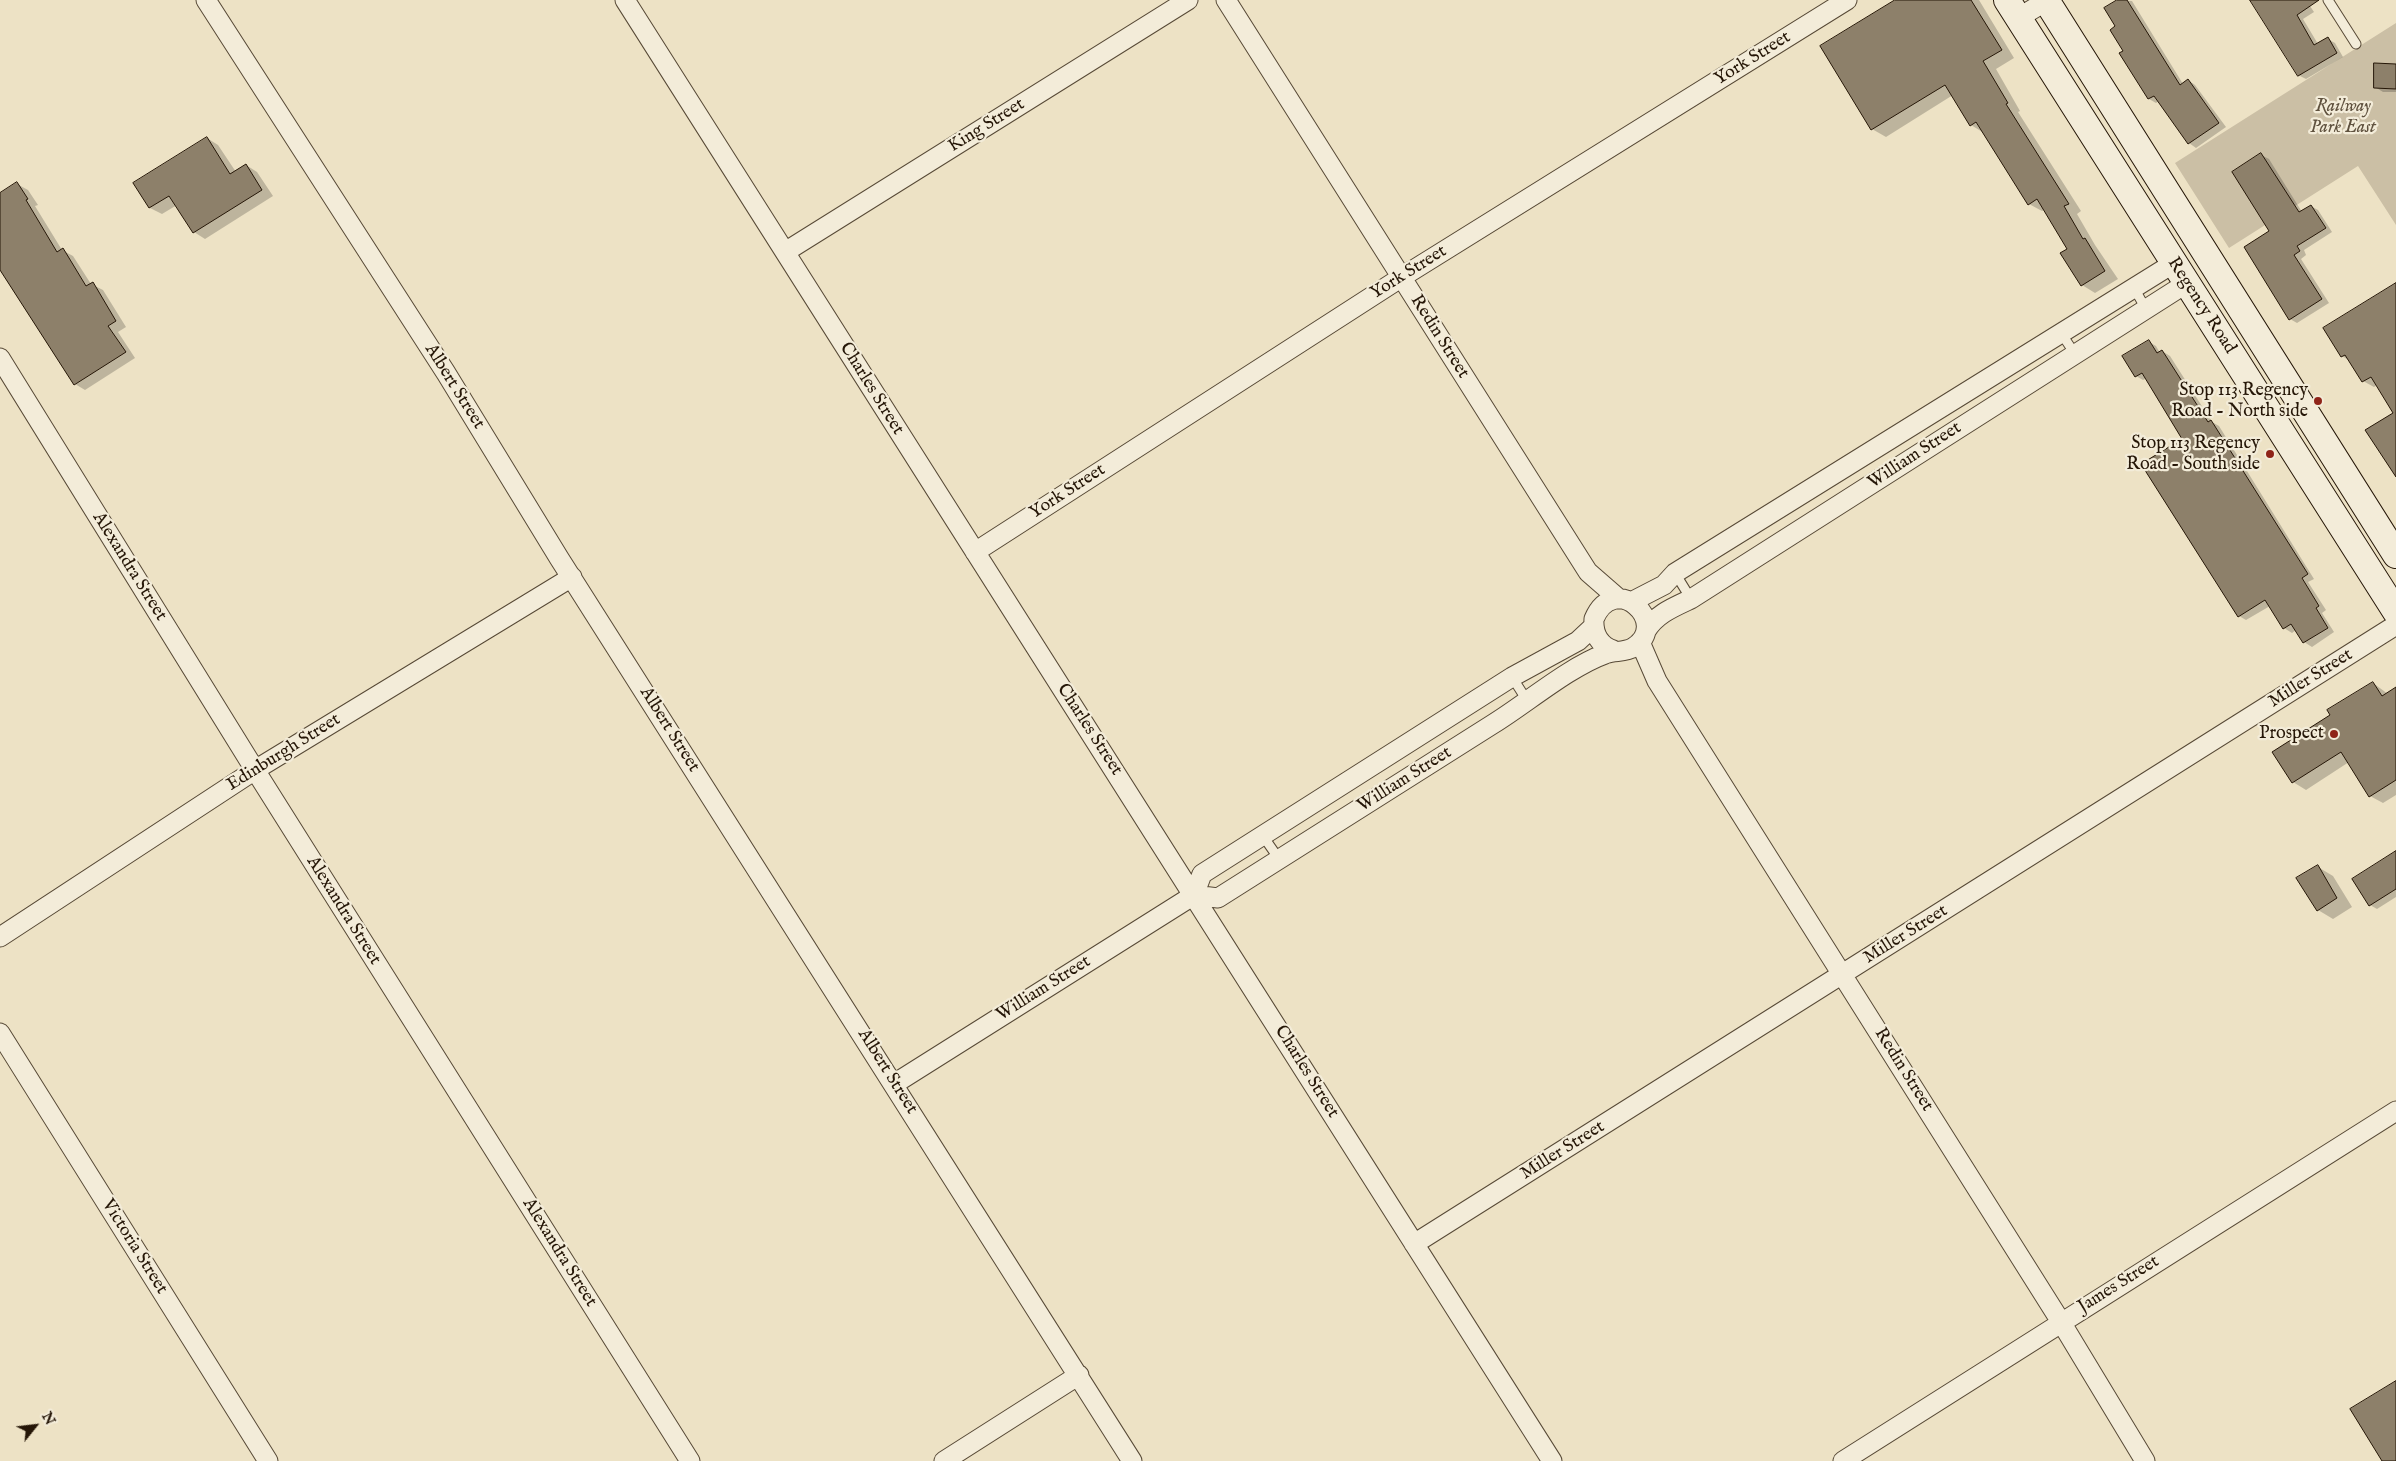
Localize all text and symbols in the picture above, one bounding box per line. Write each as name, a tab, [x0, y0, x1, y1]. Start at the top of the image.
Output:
street label: York Street	[1711, 27, 1795, 91]
street label: King Street	[945, 94, 1029, 158]
park label: Railway Park East	[2310, 96, 2376, 138]
street label: York Street	[1367, 241, 1451, 305]
street label: Regency Road	[2162, 254, 2240, 358]
street label: Redin Street	[1405, 291, 1473, 383]
street label: Charles Street	[834, 339, 908, 439]
street label: Albert Street	[419, 340, 489, 434]
place label: Stop 113 Regency Road - North side	[2171, 380, 2308, 422]
marker: Stop 113 Regency Road - North side	[2312, 395, 2324, 407]
street label: William Street	[1864, 418, 1966, 494]
place label: Stop 113 Regency Road - South side	[2126, 433, 2260, 476]
marker: Stop 113 Regency Road - South side	[2264, 448, 2276, 460]
street label: York Street	[1026, 460, 1110, 524]
street label: Alexandra Street	[87, 509, 171, 625]
street label: Miller Street	[2265, 645, 2357, 713]
street label: Charles Street	[1051, 680, 1127, 780]
street label: Albert Street	[634, 683, 704, 777]
street label: Edinburgh Street	[223, 709, 345, 797]
place label: Prospect	[2259, 723, 2324, 745]
marker: Prospect	[2328, 728, 2340, 740]
street label: William Street	[1354, 742, 1456, 818]
street label: Alexandra Street	[301, 853, 385, 969]
street label: Miller Street	[1860, 901, 1952, 969]
street label: William Street	[993, 951, 1095, 1027]
street label: Charles Street	[1269, 1022, 1343, 1122]
street label: Redin Street	[1869, 1024, 1937, 1116]
street label: Albert Street	[852, 1025, 922, 1119]
street label: Miller Street	[1517, 1117, 1609, 1185]
street label: Alexandra Street	[517, 1195, 601, 1311]
street label: Victoria Street	[96, 1196, 172, 1298]
street label: James Street	[2074, 1252, 2164, 1318]
north arrow	[10, 1401, 60, 1451]
text: N	[37, 1409, 59, 1428]

